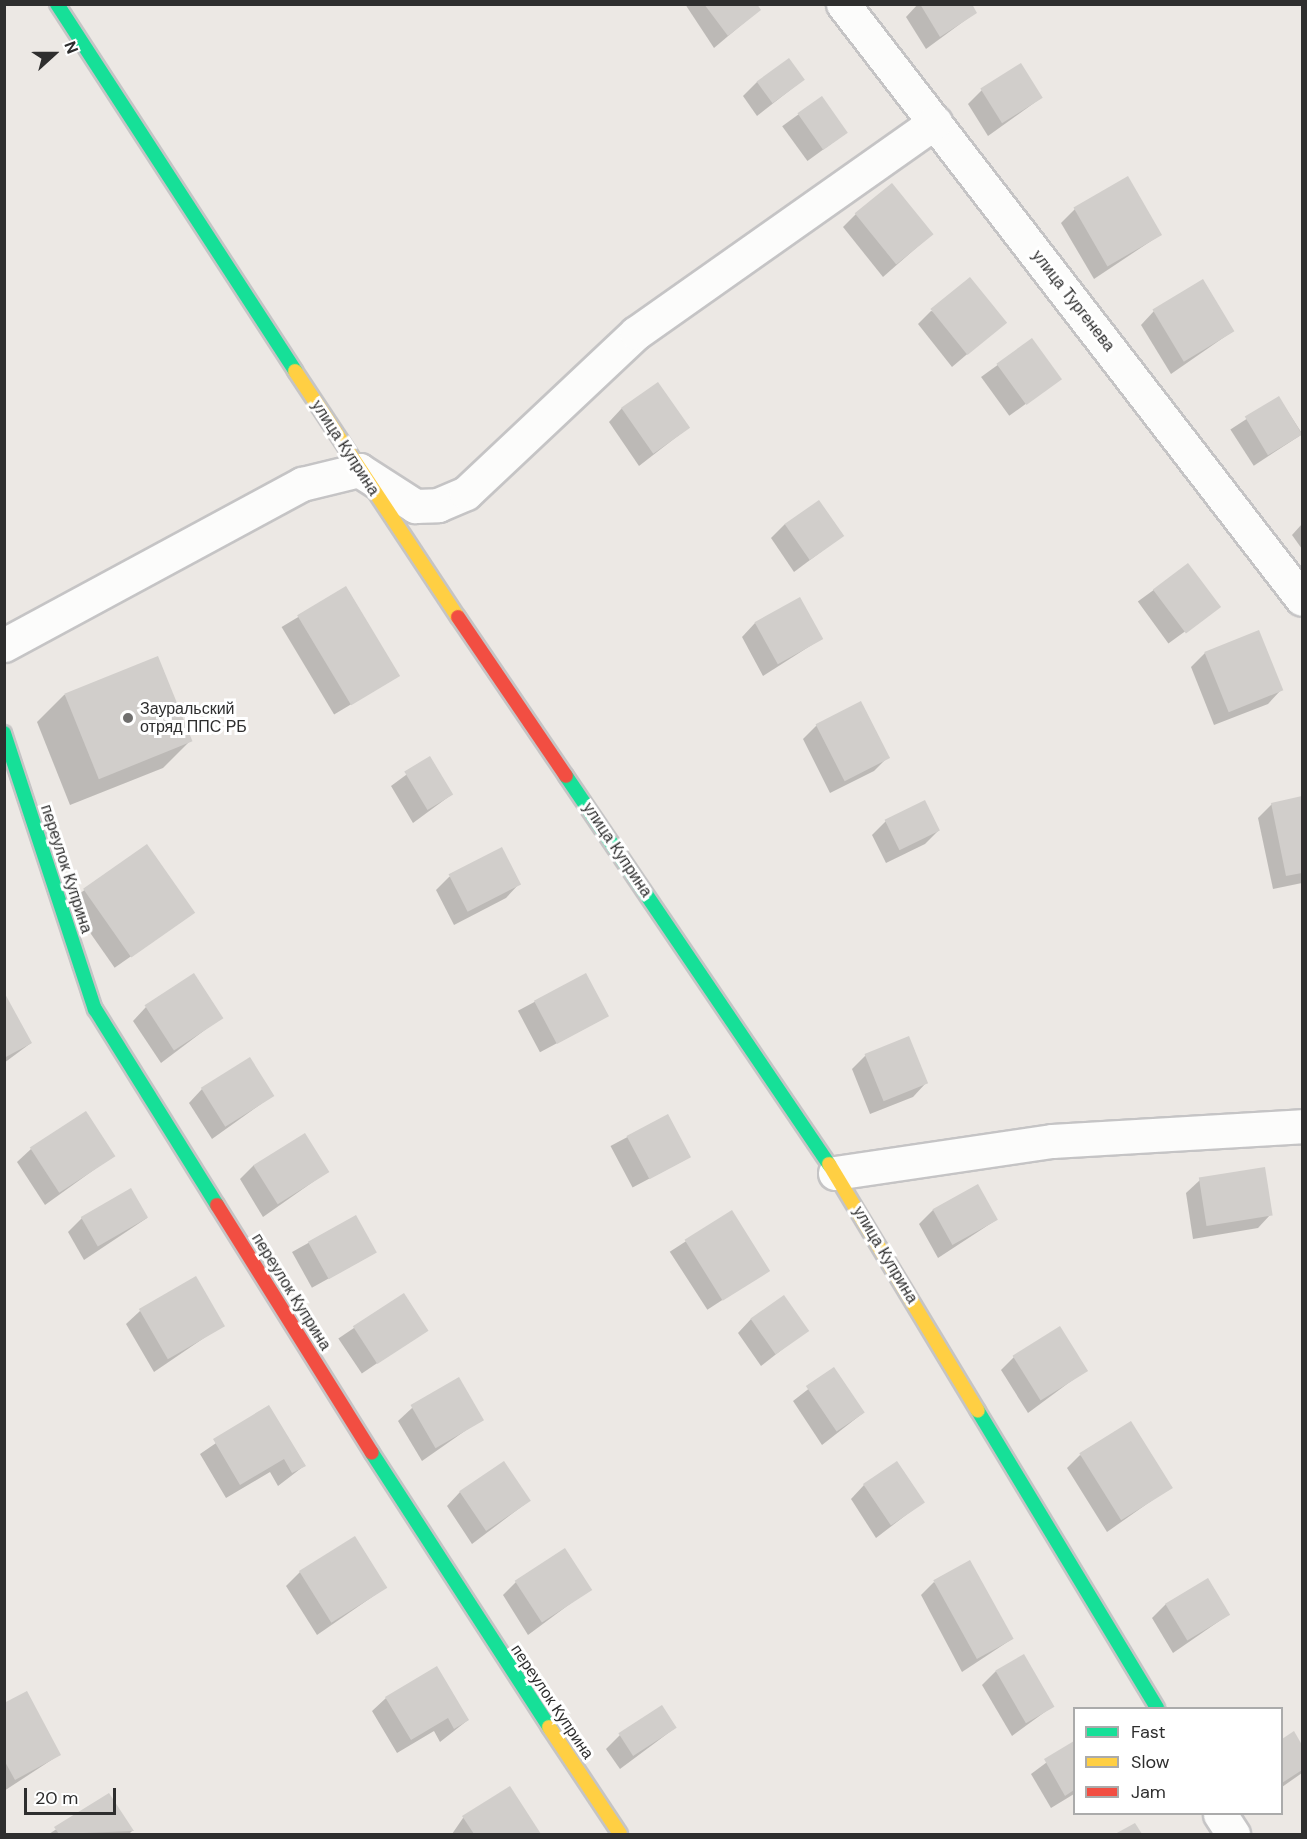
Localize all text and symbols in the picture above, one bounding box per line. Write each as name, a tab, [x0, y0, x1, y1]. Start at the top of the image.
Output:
north arrow	[24, 24, 84, 84]
text: N	[59, 38, 83, 57]
street label: улица Тургенева	[1028, 247, 1118, 355]
street label: улица Куприна	[307, 397, 383, 499]
place label: Зауральский отряд ППС РБ	[140, 699, 247, 737]
marker: Зауральский отряд ППС РБ	[121, 711, 135, 725]
street label: улица Куприна	[578, 799, 656, 901]
street label: переулок Куприна	[36, 802, 96, 936]
street label: улица Куприна	[848, 1203, 922, 1307]
street label: переулок Куприна	[247, 1230, 335, 1354]
street label: переулок Куприна	[507, 1641, 597, 1763]
legend	[1073, 1707, 1283, 1815]
text: Fast	[1131, 1720, 1166, 1744]
text: Slow	[1131, 1750, 1170, 1774]
scale bar	[27, 1776, 118, 1814]
text: Jam	[1131, 1780, 1166, 1804]
text: 20 m	[35, 1786, 78, 1810]

